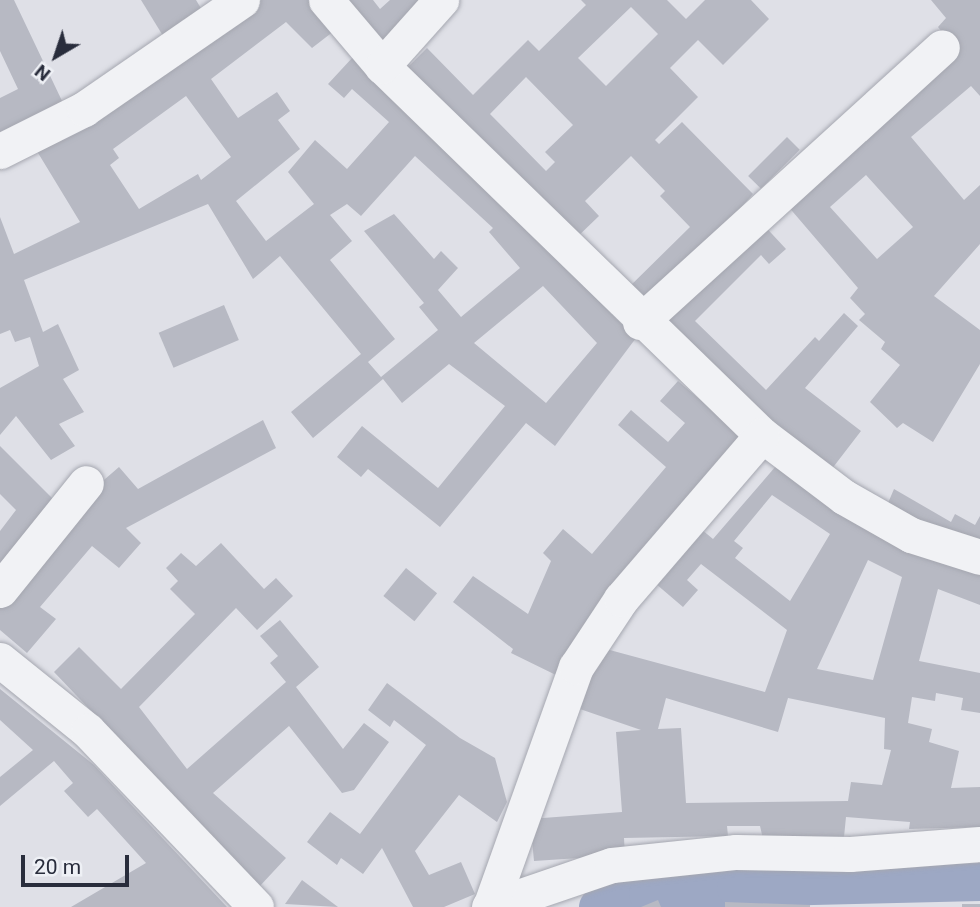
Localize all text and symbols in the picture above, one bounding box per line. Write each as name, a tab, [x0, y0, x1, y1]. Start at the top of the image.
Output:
north arrow	[21, 21, 91, 91]
text: N	[30, 60, 55, 86]
scale bar	[24, 841, 133, 885]
text: 20 m	[34, 855, 81, 879]

